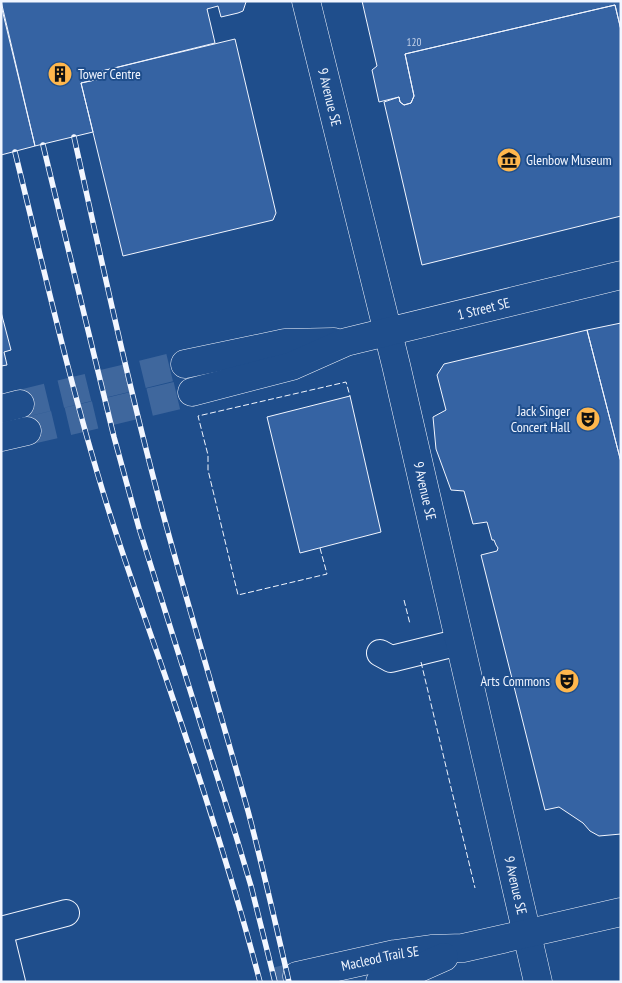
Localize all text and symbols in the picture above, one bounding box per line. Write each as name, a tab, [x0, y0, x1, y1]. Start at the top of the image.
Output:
house number: 120	[407, 35, 421, 49]
building icon: Tower Centre	[47, 61, 73, 87]
place label: Tower Centre	[78, 65, 141, 83]
street label: 9 Avenue SE	[314, 66, 346, 128]
museum icon: Glenbow Museum	[496, 147, 522, 173]
place label: Glenbow Museum	[526, 151, 612, 169]
street label: 1 Street SE	[456, 293, 512, 324]
place label: Jack Singer Concert Hall	[511, 402, 571, 436]
theatre icon: Jack Singer Concert Hall	[575, 406, 601, 432]
street label: 9 Avenue SE	[410, 460, 440, 522]
theatre icon: Arts Commons	[554, 668, 580, 694]
place label: Arts Commons	[480, 672, 550, 690]
street label: 9 Avenue SE	[500, 854, 531, 916]
street label: Macleod Trail SE	[339, 942, 420, 975]

